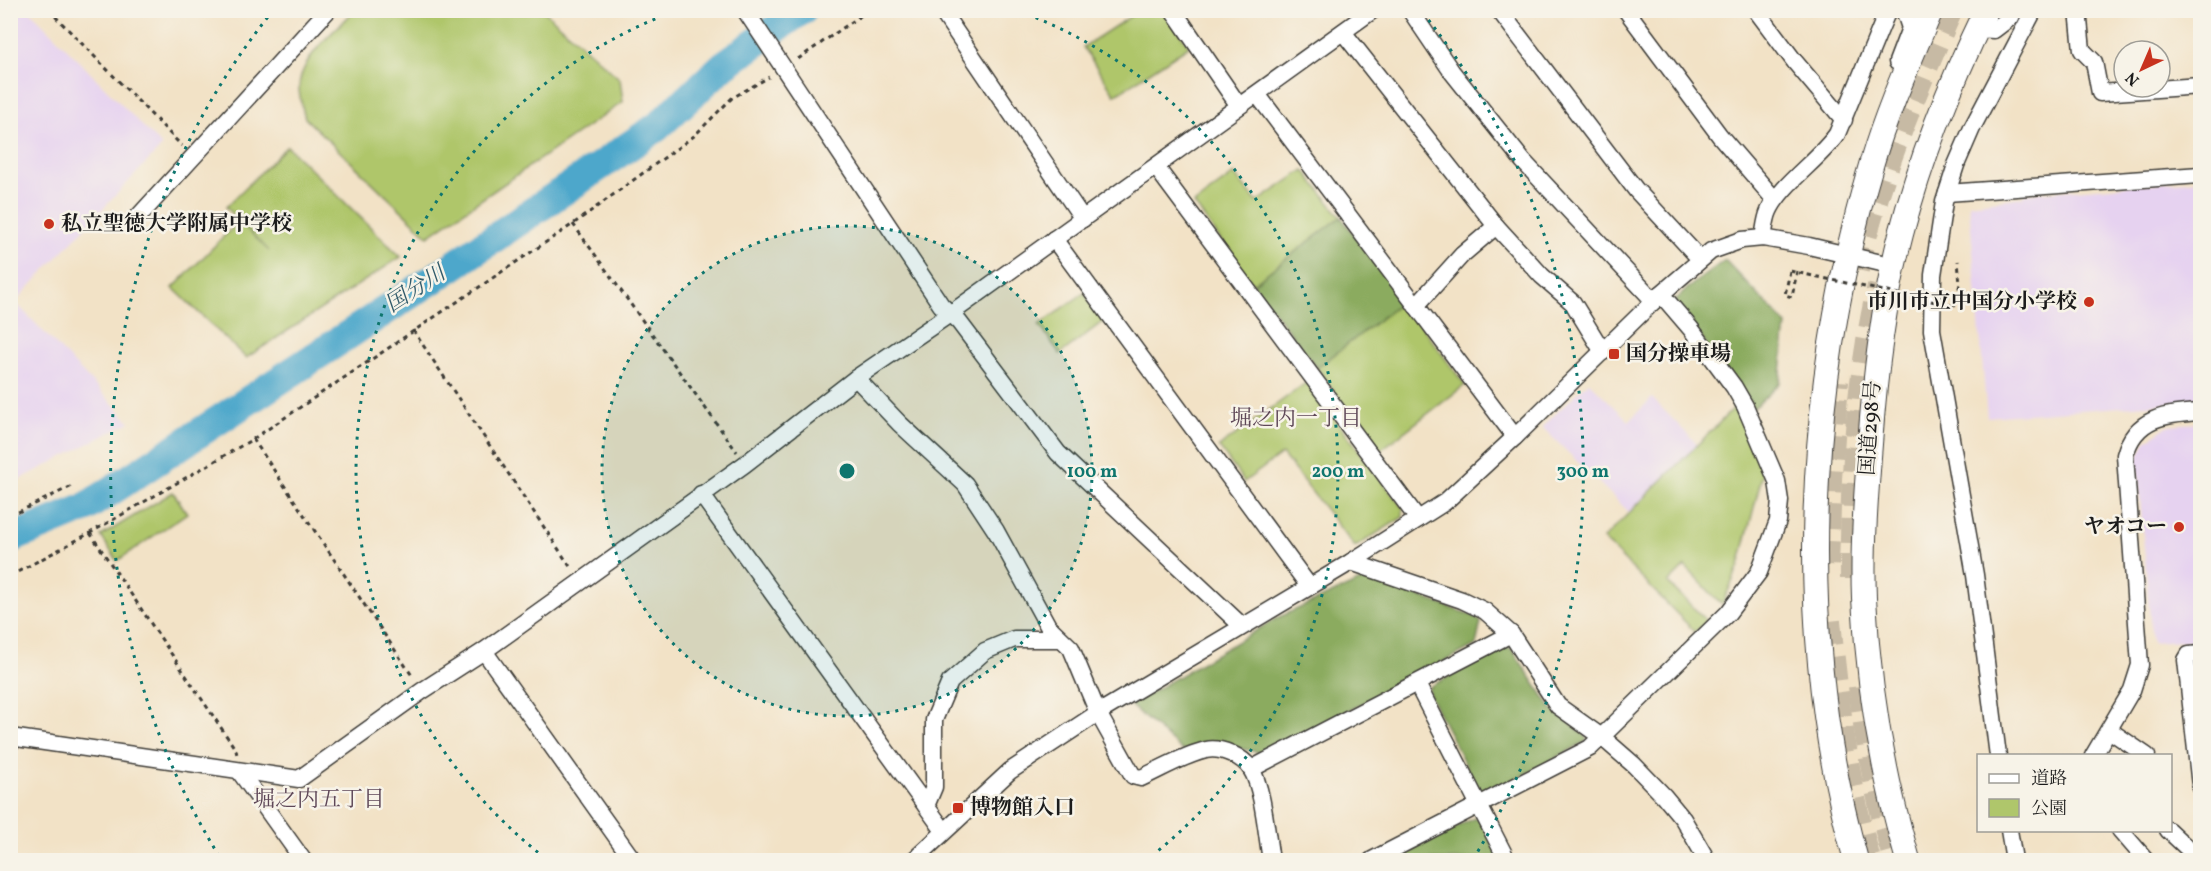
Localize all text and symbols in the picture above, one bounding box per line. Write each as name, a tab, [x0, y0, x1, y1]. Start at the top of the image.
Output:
north arrow	[2112, 39, 2172, 99]
text: N	[2121, 66, 2145, 90]
place label: 私立聖徳大学附属中学校	[61, 210, 292, 239]
marker: 私立聖徳大学附属中学校	[42, 217, 56, 231]
water label: 国分川	[380, 258, 454, 321]
place label: 市川市立中国分小学校	[1867, 288, 2077, 317]
marker: 市川市立中国分小学校	[2082, 295, 2096, 309]
place label: 国分操車場	[1626, 340, 1731, 369]
marker: 国分操車場	[1607, 347, 1621, 361]
street label: 国道298号	[1853, 379, 1889, 477]
district label: 堀之内一丁目	[1230, 404, 1362, 435]
text: 100 m	[1067, 460, 1117, 485]
text: 200 m	[1312, 460, 1364, 485]
text: 300 m	[1557, 460, 1609, 485]
centre of rings	[837, 461, 857, 481]
place label: ヤオコー	[2084, 513, 2167, 542]
marker: ヤオコー	[2172, 520, 2186, 534]
legend	[1977, 754, 2172, 832]
text: 道路	[2031, 767, 2067, 792]
district label: 堀之内五丁目	[253, 785, 385, 816]
place label: 博物館入口	[970, 794, 1075, 823]
text: 公園	[2031, 797, 2067, 822]
marker: 博物館入口	[951, 801, 965, 815]

